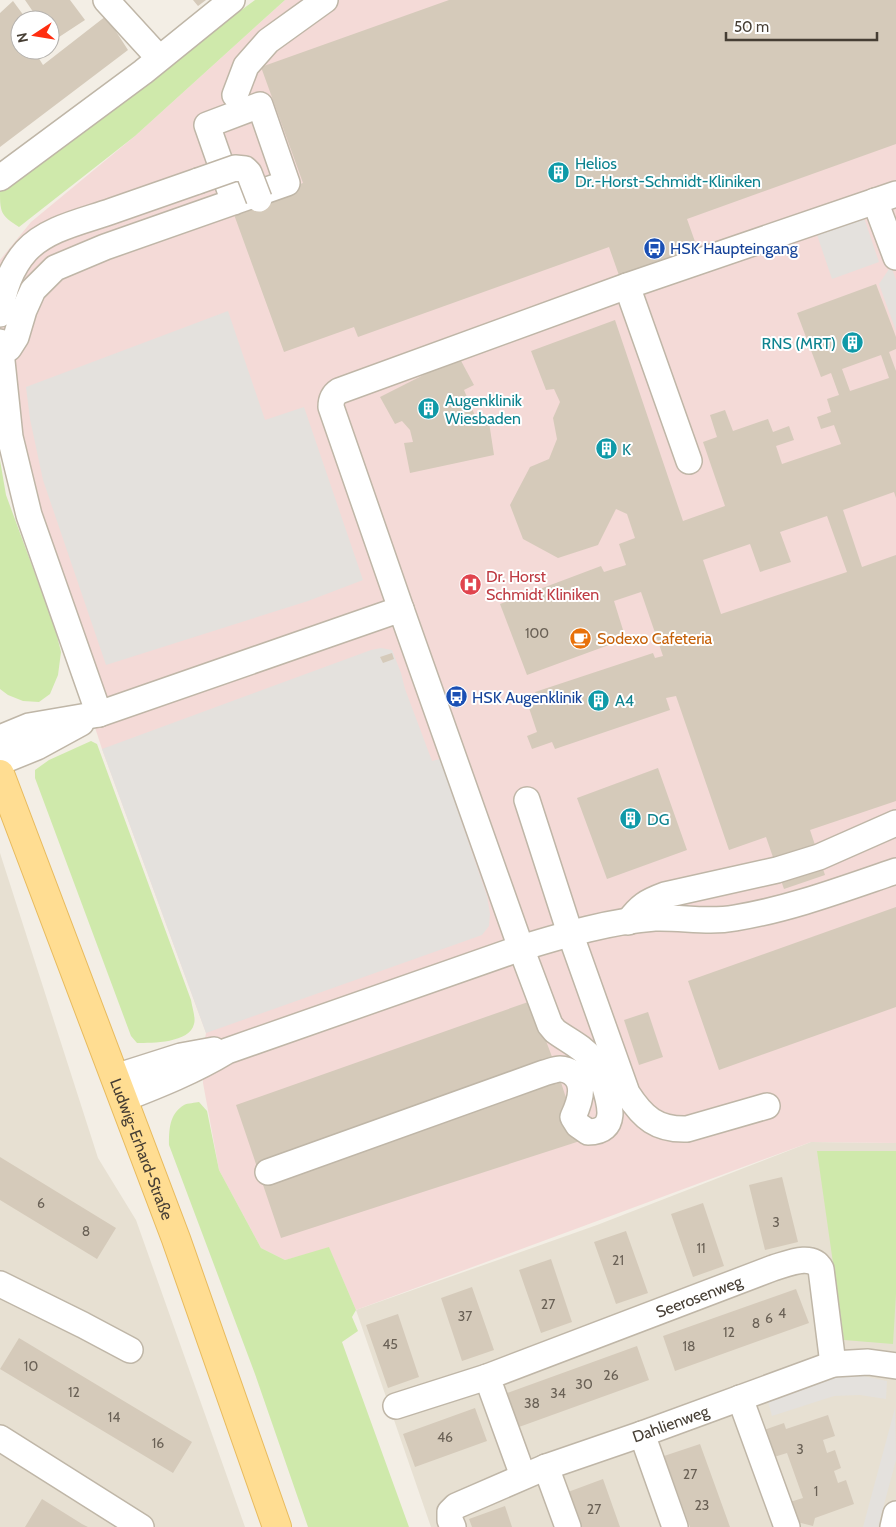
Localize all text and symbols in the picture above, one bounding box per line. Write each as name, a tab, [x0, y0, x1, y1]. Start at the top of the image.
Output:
north arrow	[10, 10, 60, 60]
scale bar	[726, 10, 877, 42]
text: 50 m	[734, 18, 769, 36]
text: N	[12, 31, 32, 44]
place label: Helios Dr.-Horst-Schmidt-Kliniken	[575, 154, 761, 191]
building icon: Helios Dr.-Horst-Schmidt-Kliniken	[547, 160, 571, 184]
bus stop icon: HSK Haupteingang	[642, 236, 666, 260]
place label: HSK Haupteingang	[670, 239, 799, 258]
building icon: RNS (MRT)	[840, 331, 864, 355]
place label: RNS (MRT)	[762, 334, 836, 353]
place label: Augenklinik Wiesbaden	[445, 391, 523, 428]
building icon: Augenklinik Wiesbaden	[417, 397, 441, 421]
building icon: K	[594, 437, 618, 461]
place label: K	[622, 440, 631, 459]
place label: Dr. Horst Schmidt Kliniken	[486, 567, 599, 604]
hospital icon: Dr. Horst Schmidt Kliniken	[458, 573, 482, 597]
house number: 100	[525, 624, 549, 642]
cafe icon: Sodexo Cafeteria	[569, 626, 593, 650]
place label: Sodexo Cafeteria	[597, 629, 713, 648]
bus stop icon: HSK Augenklinik	[444, 685, 468, 709]
place label: HSK Augenklinik	[472, 688, 583, 707]
building icon: A4	[587, 688, 611, 712]
place label: A4	[615, 691, 634, 710]
building icon: DG	[619, 807, 643, 831]
place label: DG	[647, 810, 669, 829]
street label: Ludwig-Erhard-Straße	[107, 1076, 177, 1223]
house number: 6	[37, 1194, 45, 1212]
house number: 3	[772, 1213, 780, 1231]
house number: 8	[82, 1222, 90, 1240]
house number: 11	[696, 1239, 706, 1257]
house number: 21	[612, 1251, 624, 1269]
street label: Seerosenweg	[653, 1271, 746, 1321]
house number: 27	[541, 1295, 555, 1313]
house number: 4	[778, 1304, 786, 1322]
house number: 37	[458, 1307, 472, 1325]
house number: 6	[765, 1309, 773, 1327]
house number: 8	[752, 1314, 760, 1332]
house number: 12	[723, 1323, 735, 1341]
house number: 45	[382, 1335, 398, 1353]
house number: 18	[682, 1337, 696, 1355]
house number: 10	[24, 1357, 38, 1375]
house number: 26	[603, 1366, 619, 1384]
house number: 30	[575, 1375, 593, 1393]
house number: 12	[68, 1383, 80, 1401]
house number: 34	[550, 1384, 566, 1402]
house number: 38	[524, 1394, 540, 1412]
street label: Dahlienweg	[630, 1401, 712, 1446]
house number: 14	[108, 1408, 120, 1426]
house number: 46	[437, 1428, 453, 1446]
house number: 16	[152, 1434, 164, 1452]
house number: 3	[796, 1440, 804, 1458]
house number: 27	[683, 1465, 697, 1483]
house number: 1	[814, 1482, 818, 1500]
house number: 23	[695, 1496, 709, 1514]
house number: 27	[587, 1500, 601, 1518]

